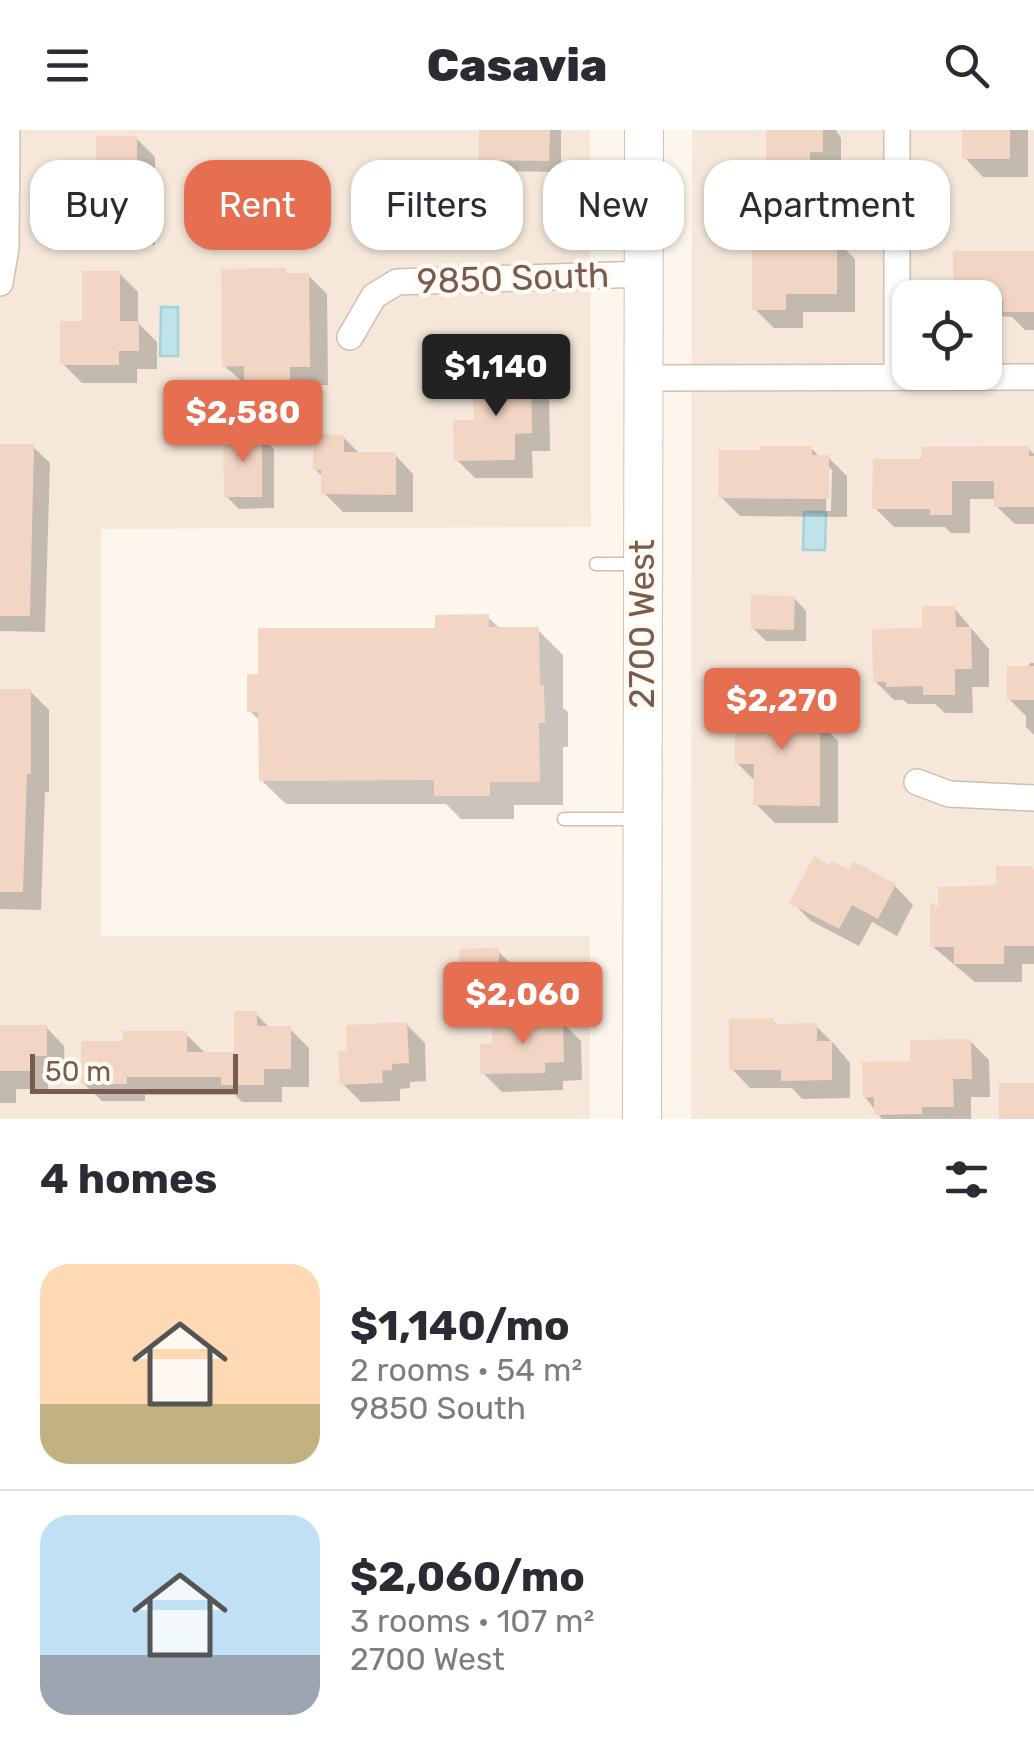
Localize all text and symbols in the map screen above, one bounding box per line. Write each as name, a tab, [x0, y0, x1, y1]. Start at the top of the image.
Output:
icon: menu	[40, 38, 95, 93]
icon: search	[939, 38, 994, 93]
text: Casavia	[427, 39, 607, 92]
chip: Buy	[30, 160, 164, 250]
chip: Rent	[184, 160, 331, 250]
chip: Filters	[351, 160, 523, 250]
chip: New	[543, 160, 684, 250]
chip: Apartment	[704, 160, 950, 250]
street label: 9850 South	[416, 254, 610, 302]
map controls	[892, 280, 1002, 390]
button: locate	[892, 280, 1002, 390]
pin: $1,140	[415, 334, 577, 419]
text: $1,140	[444, 347, 548, 385]
pin: $2,580	[162, 380, 324, 465]
text: $2,580	[185, 393, 301, 431]
street label: 2700 West	[621, 539, 663, 709]
pin: $2,270	[701, 668, 863, 753]
text: $2,270	[726, 681, 838, 719]
pin: $2,060	[442, 962, 604, 1047]
text: $2,060	[465, 975, 581, 1013]
scale bar	[30, 1049, 238, 1094]
text: 50 m	[45, 1055, 111, 1088]
icon: filters	[939, 1152, 994, 1207]
text: 4 homes	[40, 1154, 217, 1204]
text: $1,140/mo	[350, 1301, 570, 1351]
icon: home	[120, 1304, 240, 1424]
text: 2 rooms · 54 m²	[350, 1351, 582, 1389]
text: 9850 South	[350, 1389, 526, 1427]
text: $2,060/mo	[350, 1552, 585, 1602]
icon: home	[120, 1555, 240, 1675]
text: 3 rooms · 107 m²	[350, 1602, 594, 1640]
text: 2700 West	[350, 1640, 505, 1678]

